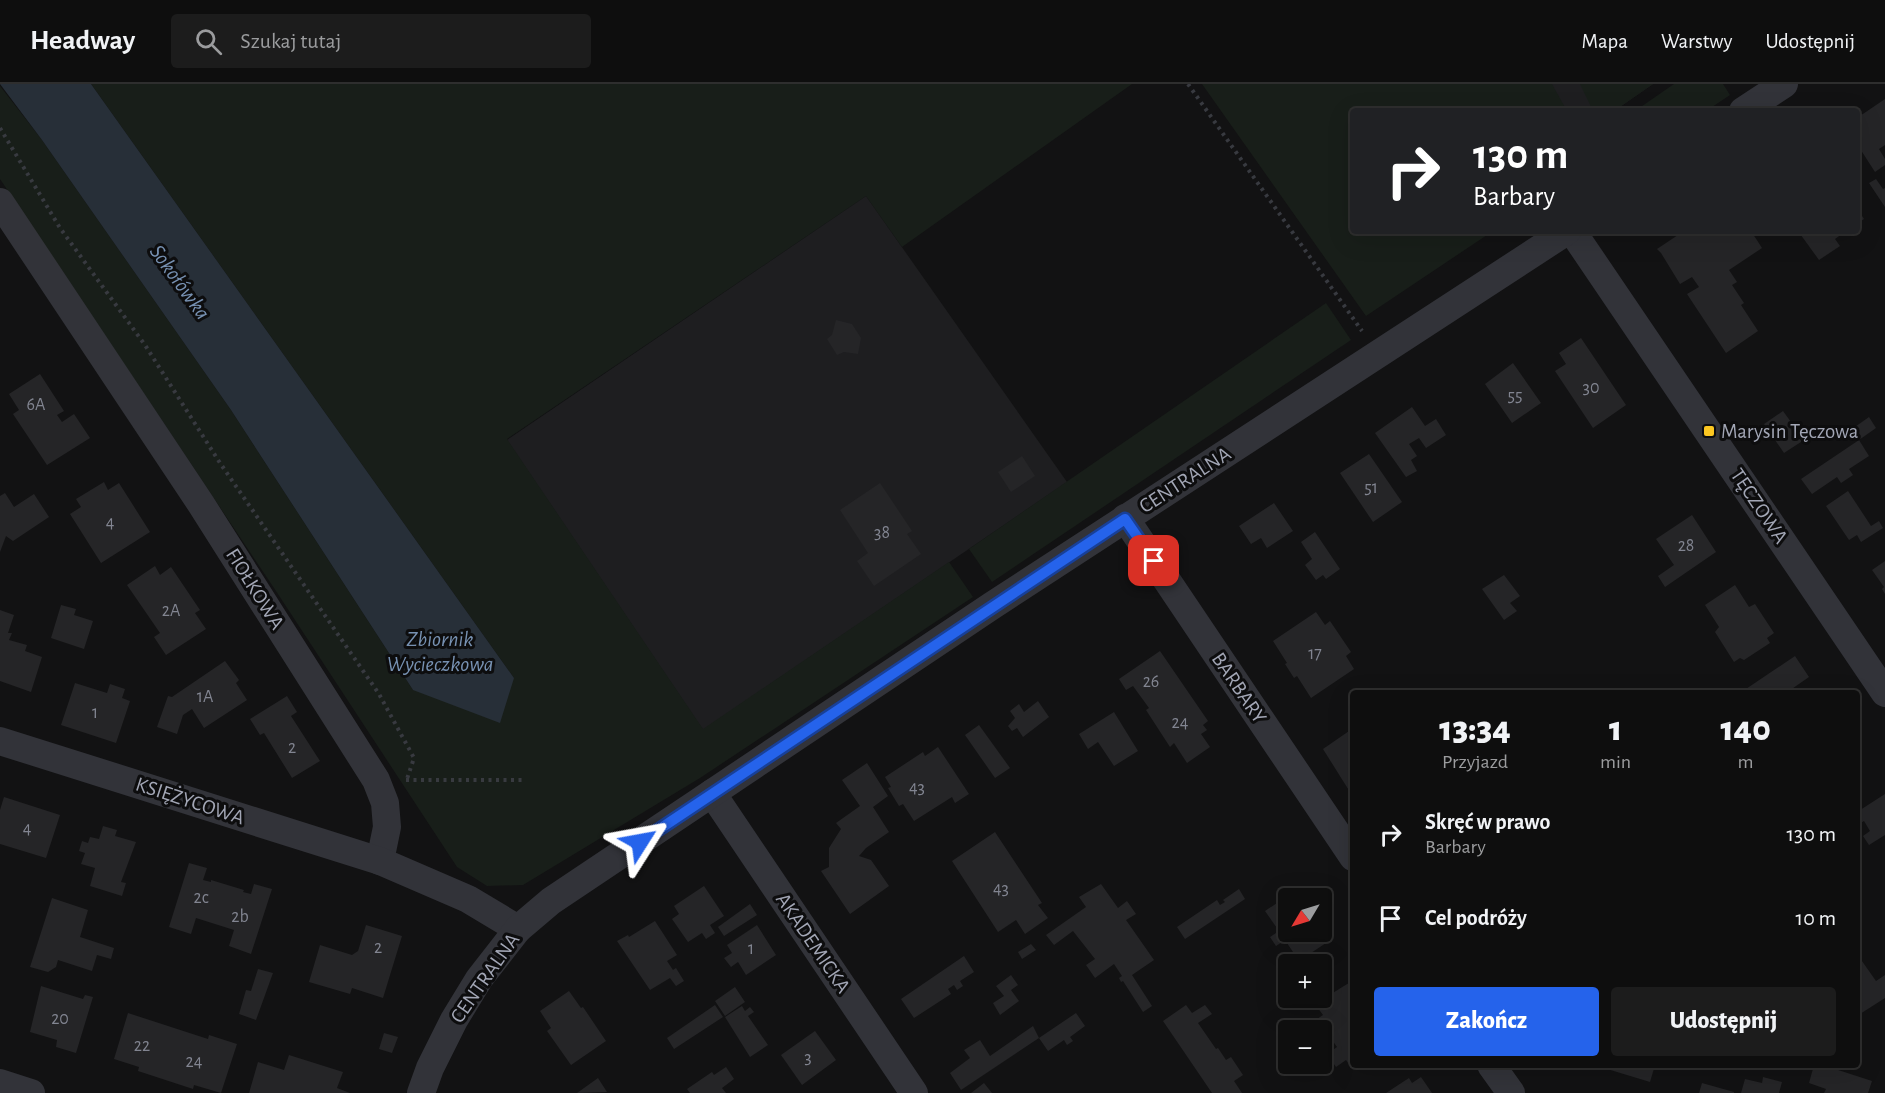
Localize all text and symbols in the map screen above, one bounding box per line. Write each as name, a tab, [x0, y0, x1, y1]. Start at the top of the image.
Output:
search box	[171, 14, 591, 68]
icon: search	[192, 25, 225, 58]
text: Headway	[30, 27, 135, 55]
text: Szukaj tutaj	[240, 30, 341, 52]
text: Mapa	[1582, 31, 1628, 52]
text: Warstwy	[1661, 31, 1732, 52]
text: Udostępnij	[1765, 31, 1855, 52]
icon: right	[1374, 132, 1452, 210]
text: 130 m	[1473, 134, 1568, 176]
text: Barbary	[1473, 183, 1555, 210]
water label: Sokołówka	[146, 241, 214, 323]
house number: 30	[1583, 379, 1599, 397]
house number: 55	[1507, 387, 1523, 405]
house number: 6A	[27, 396, 46, 414]
place label: Marysin Tęczowa	[1721, 421, 1859, 442]
marker: Marysin Tęczowa	[1702, 424, 1716, 438]
street label: CENTRALNA	[1136, 443, 1234, 517]
street label: TĘCZOWA	[1726, 465, 1792, 547]
house number: 51	[1364, 479, 1378, 497]
house number: 4	[106, 514, 115, 532]
house number: 38	[874, 524, 890, 542]
pin	[1128, 535, 1179, 586]
house number: 28	[1678, 537, 1694, 555]
icon: arrive	[1137, 544, 1170, 577]
street label: FIOŁKOWA	[222, 545, 288, 633]
house number: 2A	[162, 602, 181, 620]
water label: Zbiornik Wycieczkowa	[387, 628, 493, 675]
house number: 17	[1308, 645, 1322, 663]
street label: BARBARY	[1208, 649, 1270, 727]
house number: 26	[1143, 673, 1159, 691]
house number: 1A	[197, 688, 214, 706]
house number: 1	[92, 704, 98, 722]
text: 13:34	[1439, 711, 1511, 747]
text: 1	[1609, 711, 1622, 747]
text: 140	[1720, 711, 1771, 747]
house number: 24	[1172, 714, 1189, 732]
house number: 2	[288, 739, 296, 757]
text: Przyjazd	[1442, 752, 1508, 772]
text: min	[1600, 752, 1631, 772]
text: m	[1738, 752, 1754, 772]
street label: KSIĘŻYCOWA	[133, 773, 247, 828]
house number: 43	[909, 779, 925, 797]
position arrow	[608, 810, 672, 874]
text: Skręć w prawo	[1425, 811, 1550, 833]
icon: right	[1374, 818, 1407, 851]
house number: 4	[23, 820, 32, 838]
text: 130 m	[1787, 823, 1836, 845]
text: Barbary	[1425, 837, 1486, 857]
house number: 43	[993, 880, 1009, 898]
north arrow	[1278, 888, 1332, 942]
map controls	[1278, 888, 1332, 1074]
house number: 2c	[193, 889, 209, 907]
street label: AKADEMICKA	[772, 889, 854, 997]
icon: arrive	[1374, 902, 1407, 935]
text: Cel podróży	[1425, 907, 1527, 929]
text: 10 m	[1796, 907, 1836, 929]
house number: 2b	[231, 908, 249, 926]
street label: CENTRALNA	[446, 929, 524, 1027]
house number: 2	[374, 939, 382, 957]
house number: 1	[748, 940, 754, 958]
button: +	[1278, 954, 1332, 1008]
button: Zakończ	[1374, 987, 1599, 1056]
button: Udostępnij	[1611, 987, 1836, 1056]
house number: 20	[51, 1010, 69, 1028]
button: −	[1278, 1020, 1332, 1074]
house number: 22	[134, 1037, 150, 1055]
house number: 3	[804, 1049, 812, 1067]
house number: 24	[186, 1053, 203, 1071]

